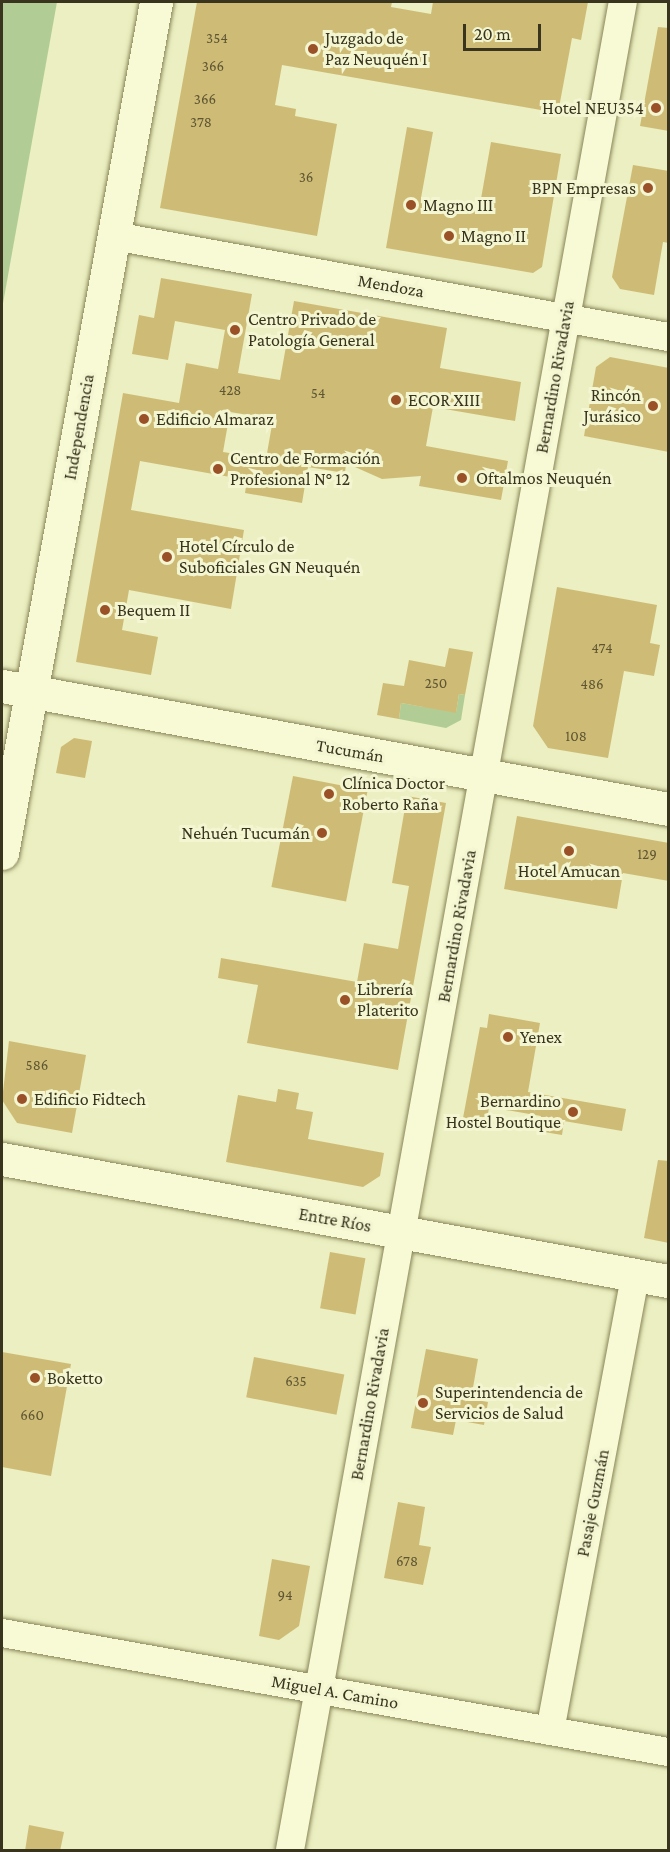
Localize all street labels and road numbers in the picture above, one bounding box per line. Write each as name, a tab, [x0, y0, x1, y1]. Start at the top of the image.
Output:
street label: Mendoza	[356, 270, 426, 302]
street label: Bernardino Rivadavia	[531, 299, 579, 455]
street label: Independencia	[59, 372, 99, 482]
street label: Tucumán	[314, 734, 386, 768]
street label: Bernardino Rivadavia	[433, 848, 481, 1004]
street label: Entre Ríos	[297, 1203, 373, 1237]
street label: Bernardino Rivadavia	[346, 1326, 394, 1482]
street label: Pasaje Guzmán	[572, 1447, 614, 1559]
street label: Miguel A. Camino	[270, 1670, 400, 1714]

